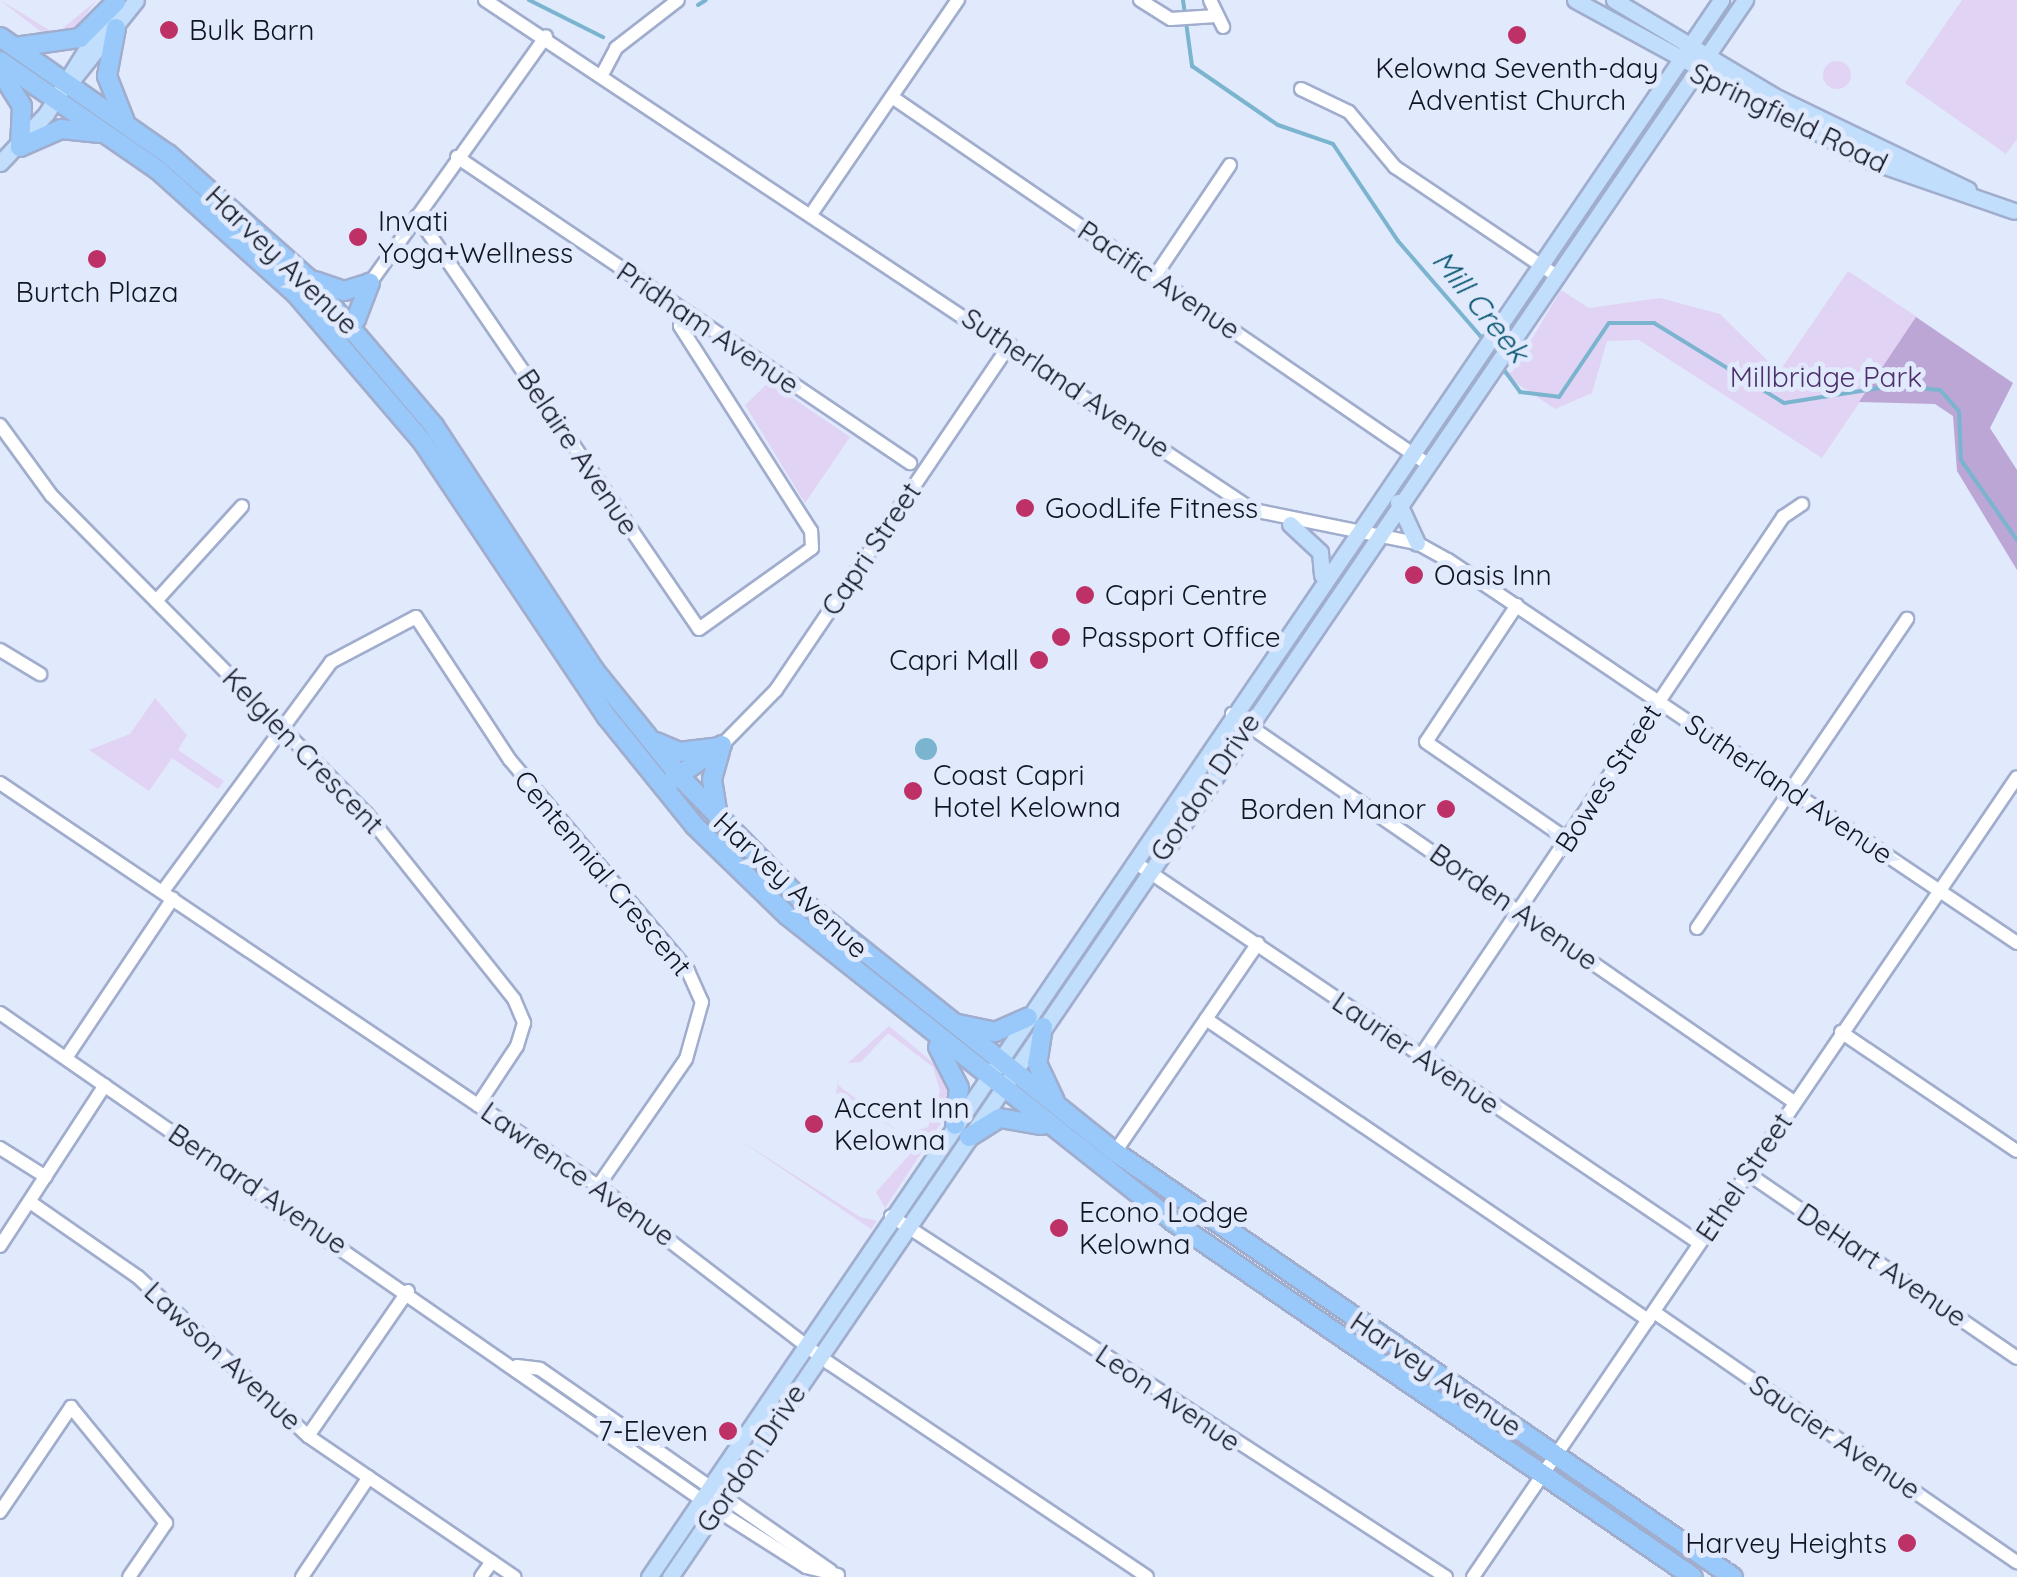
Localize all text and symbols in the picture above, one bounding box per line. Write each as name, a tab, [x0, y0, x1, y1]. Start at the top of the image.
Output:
place label: Bulk Barn	[189, 13, 314, 47]
marker: Bulk Barn	[158, 19, 180, 41]
marker: Kelowna Seventh-day Adventist Church	[1506, 24, 1528, 46]
place label: Kelowna Seventh-day Adventist Church	[1375, 51, 1659, 117]
street label: Springfield Road	[1685, 56, 1893, 180]
street label: Harvey Avenue	[199, 179, 365, 341]
place label: Invati Yoga+Wellness	[378, 204, 573, 270]
street label: Pacific Avenue	[1072, 214, 1246, 346]
marker: Invati Yoga+Wellness	[347, 226, 369, 248]
water label: Mill Creek	[1425, 243, 1537, 369]
marker: Burtch Plaza	[86, 248, 108, 270]
street label: Pridham Avenue	[611, 255, 805, 401]
place label: Burtch Plaza	[16, 275, 178, 309]
street label: Sutherland Avenue	[956, 301, 1176, 465]
park label: Millbridge Park	[1730, 360, 1922, 394]
street label: Belaire Avenue	[510, 363, 646, 541]
street label: Capri Street	[814, 476, 928, 622]
place label: GoodLife Fitness	[1045, 491, 1258, 525]
marker: GoodLife Fitness	[1014, 497, 1036, 519]
place label: Oasis Inn	[1434, 558, 1552, 592]
marker: Oasis Inn	[1403, 564, 1425, 586]
place label: Capri Centre	[1105, 578, 1267, 612]
marker: Capri Centre	[1074, 584, 1096, 606]
place label: Passport Office	[1081, 620, 1280, 654]
marker: Passport Office	[1050, 626, 1072, 648]
place label: Capri Mall	[889, 643, 1019, 677]
marker: Capri Mall	[1028, 649, 1050, 671]
street label: Kelglen Crescent	[216, 661, 390, 841]
street label: Bowes Street	[1548, 698, 1668, 858]
street label: Gordon Drive	[1143, 706, 1267, 868]
street label: Sutherland Avenue	[1679, 707, 1899, 871]
place label: Coast Capri Hotel Kelowna	[933, 758, 1121, 824]
street label: Centennial Crescent	[507, 763, 699, 983]
marker: Coast Capri Hotel Kelowna	[902, 780, 924, 802]
place label: Borden Manor	[1240, 792, 1426, 826]
marker: Borden Manor	[1435, 798, 1457, 820]
street label: Harvey Avenue	[707, 805, 875, 965]
street label: Borden Avenue	[1423, 837, 1605, 977]
street label: Laurier Avenue	[1326, 985, 1506, 1121]
place label: Accent Inn Kelowna	[834, 1091, 970, 1157]
street label: Lawrence Avenue	[475, 1095, 681, 1253]
street label: Ethel Street	[1689, 1106, 1799, 1248]
marker: Accent Inn Kelowna	[803, 1113, 825, 1135]
street label: Bernard Avenue	[162, 1117, 354, 1261]
place label: Econo Lodge Kelowna	[1079, 1195, 1248, 1261]
street label: DeHart Avenue	[1791, 1196, 1973, 1334]
marker: Econo Lodge Kelowna	[1048, 1217, 1070, 1239]
street label: Lawson Avenue	[138, 1275, 308, 1437]
street label: Harvey Avenue	[1344, 1304, 1528, 1444]
street label: Leon Avenue	[1089, 1337, 1247, 1459]
street label: Saucier Avenue	[1743, 1367, 1927, 1507]
street label: Gordon Drive	[689, 1377, 813, 1539]
place label: 7-Eleven	[598, 1414, 708, 1448]
marker: 7-Eleven	[717, 1420, 739, 1442]
place label: Harvey Heights	[1685, 1526, 1887, 1560]
marker: Harvey Heights	[1896, 1532, 1918, 1554]

